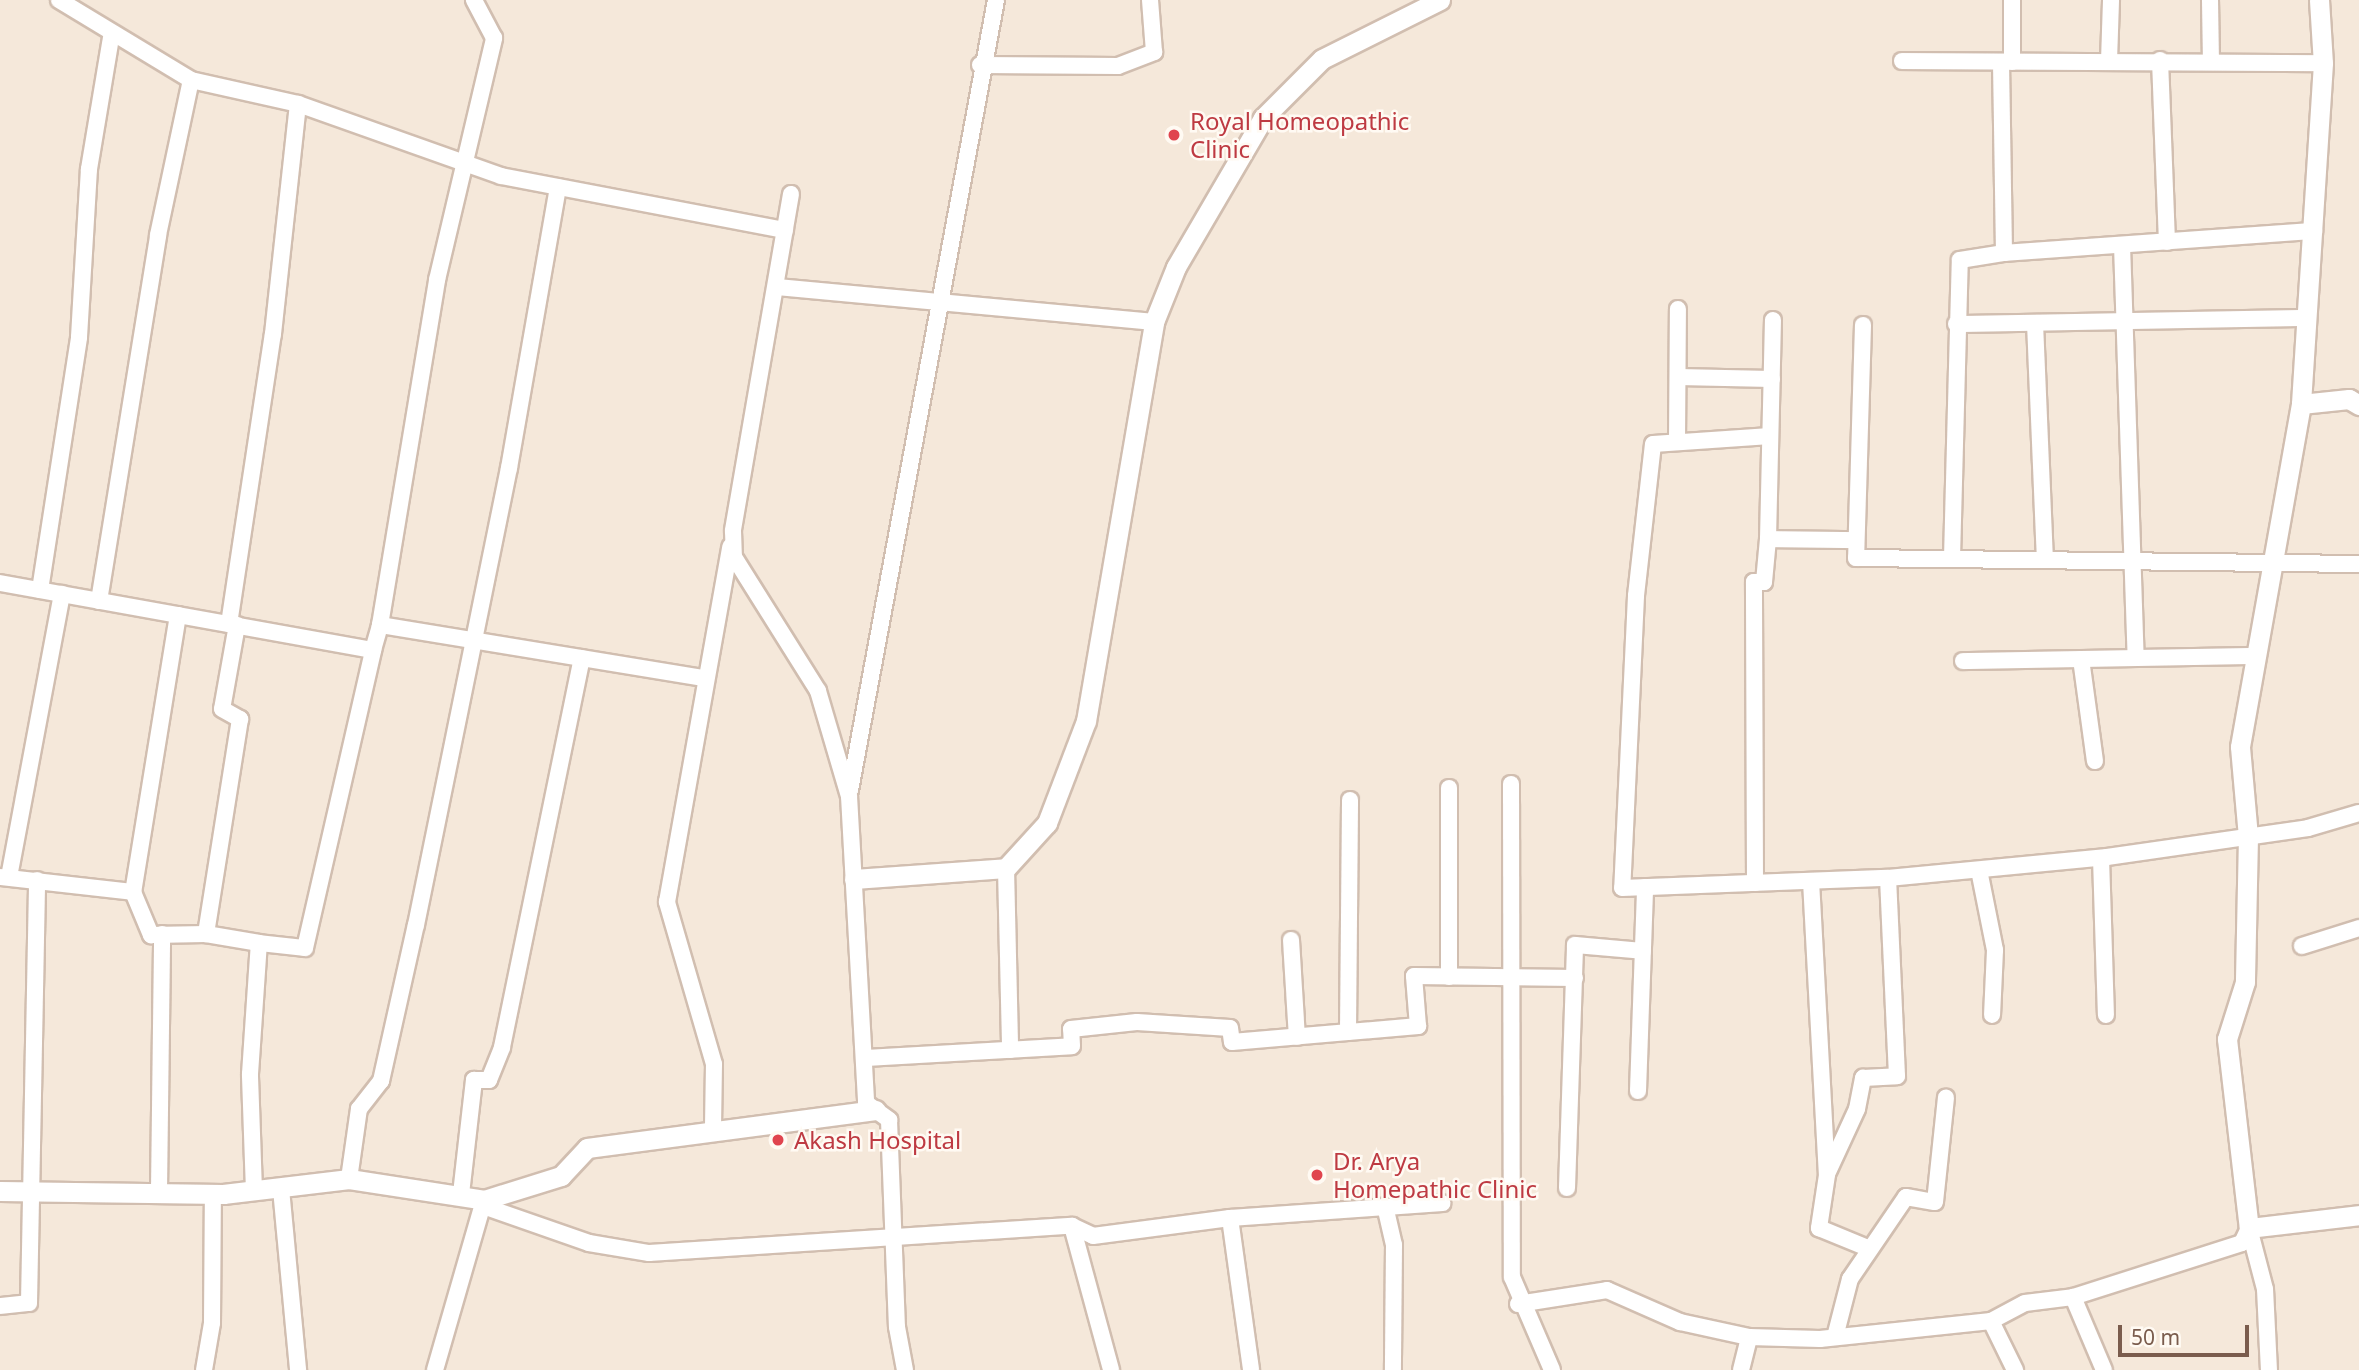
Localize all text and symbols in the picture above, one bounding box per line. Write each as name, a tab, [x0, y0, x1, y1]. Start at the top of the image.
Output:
place label: Royal Homeopathic Clinic	[1190, 107, 1409, 163]
marker: Royal Homeopathic Clinic	[1164, 125, 1184, 145]
place label: Akash Hospital	[794, 1126, 961, 1154]
marker: Akash Hospital	[768, 1130, 788, 1150]
place label: Dr. Arya Homepathic Clinic	[1333, 1147, 1537, 1203]
marker: Dr. Arya Homepathic Clinic	[1307, 1165, 1327, 1185]
scale bar	[2121, 1310, 2252, 1354]
text: 50 m	[2131, 1323, 2180, 1351]

